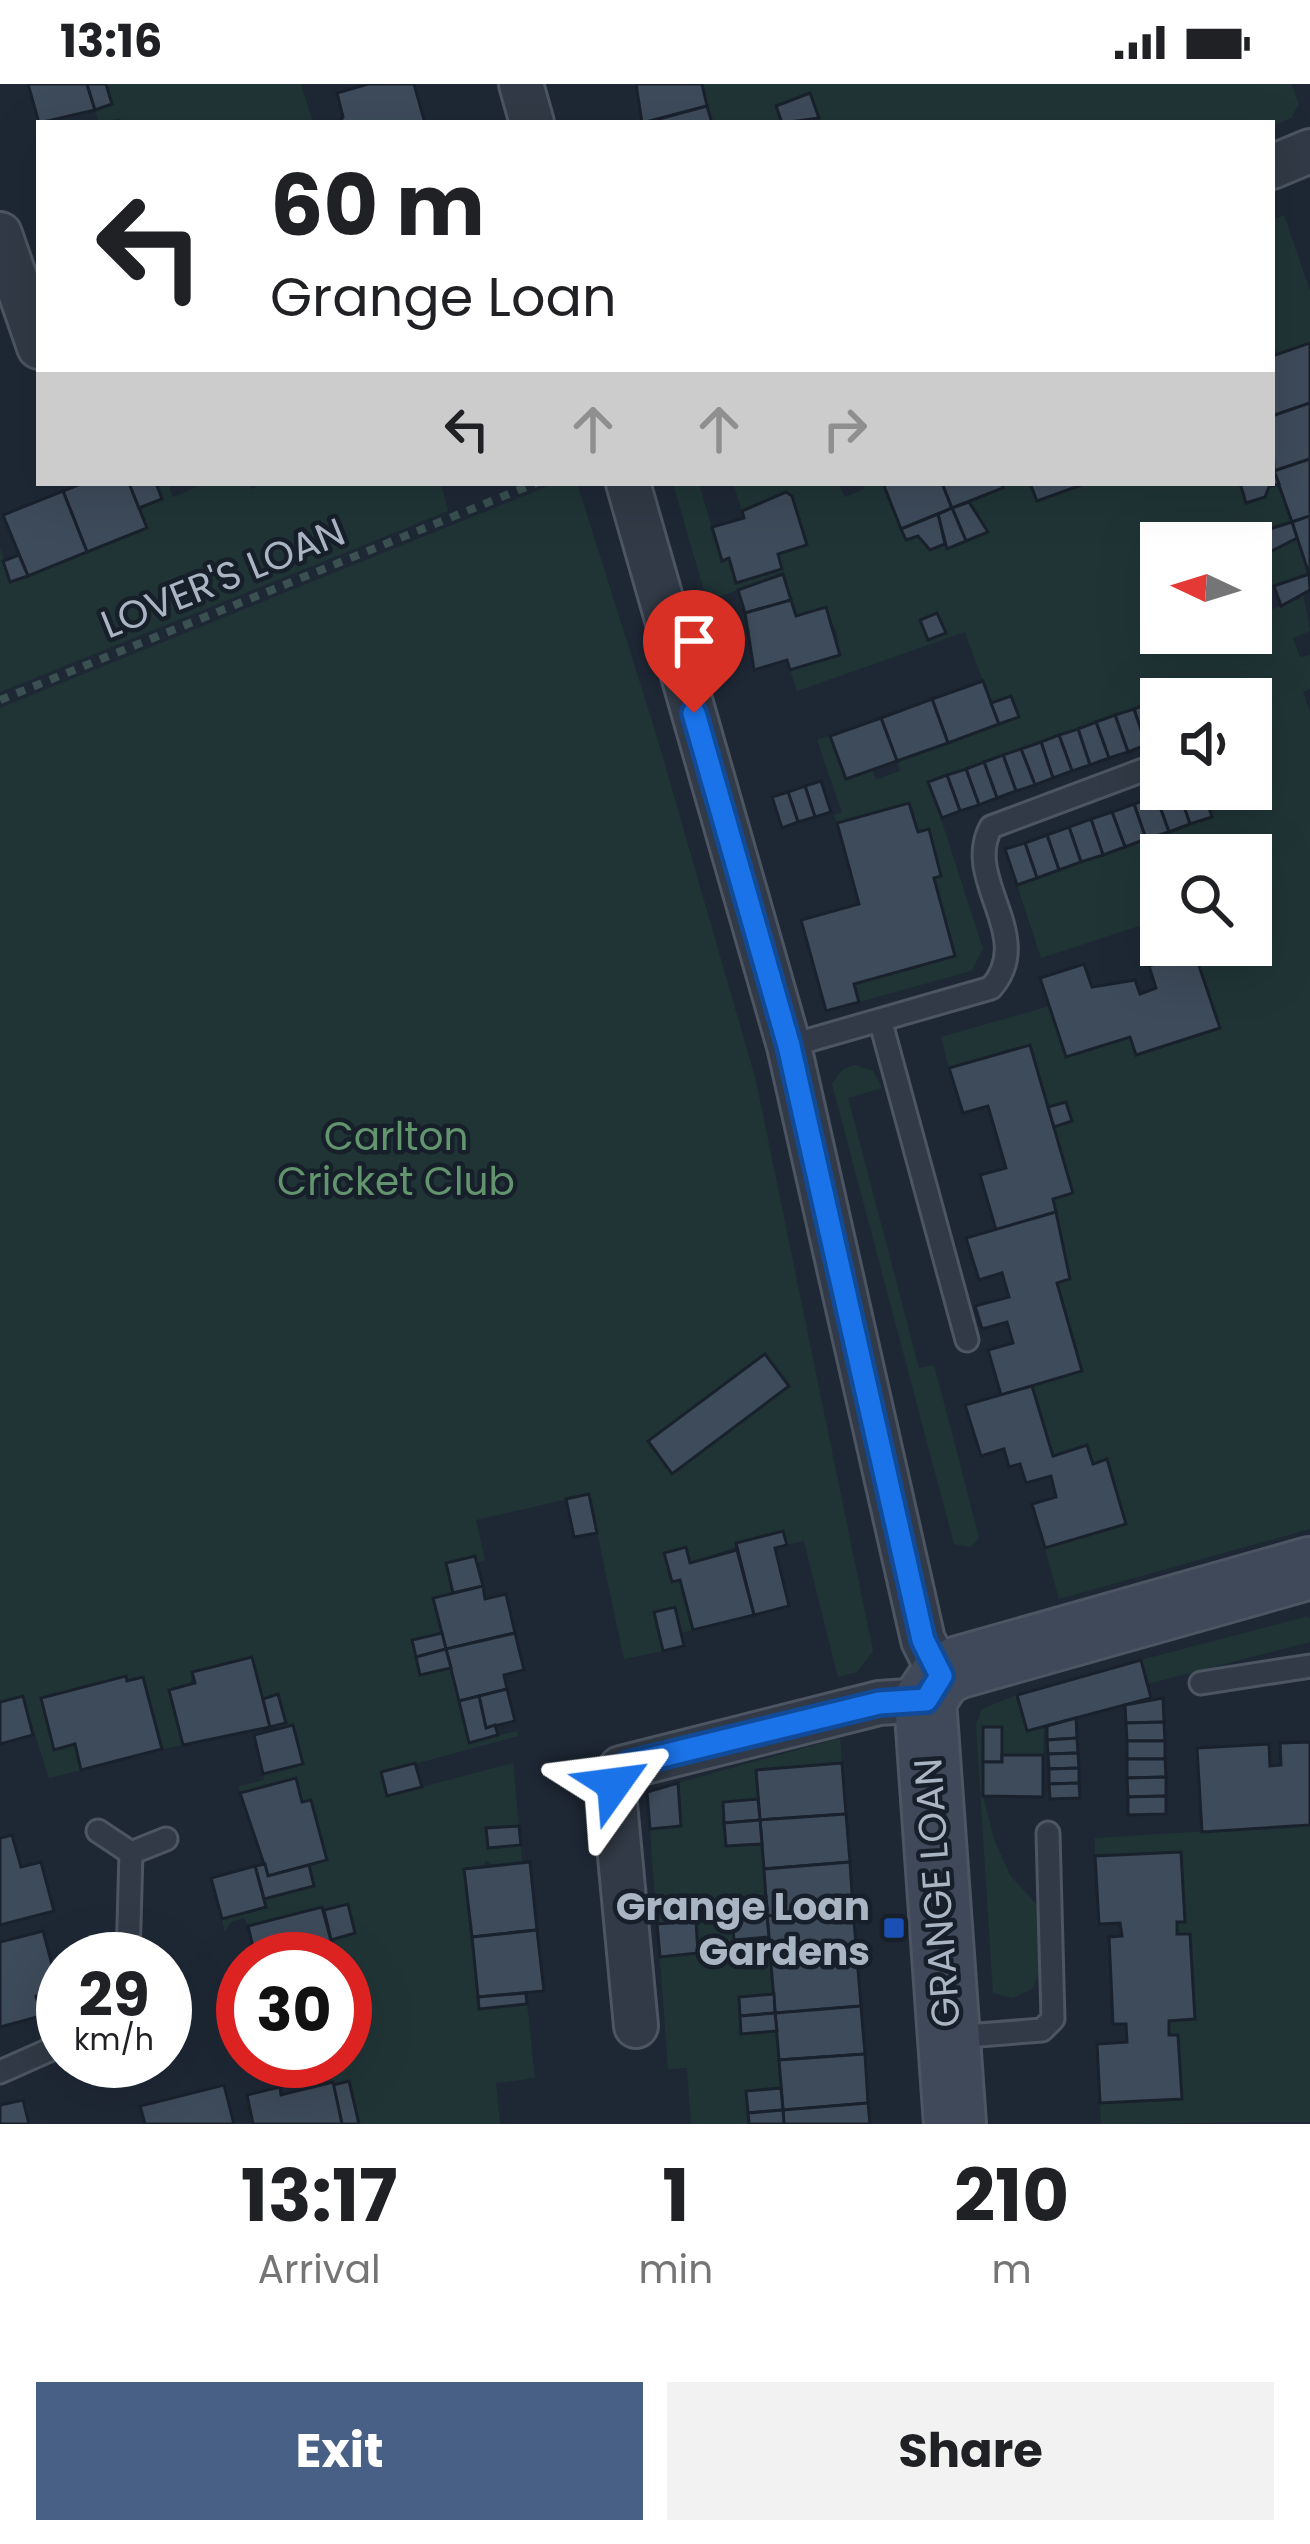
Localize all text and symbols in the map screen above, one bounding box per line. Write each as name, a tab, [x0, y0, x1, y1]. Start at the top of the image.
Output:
text: 13:16	[60, 10, 163, 73]
text: 60 m	[270, 147, 485, 264]
icon: left	[72, 168, 228, 324]
text: Grange Loan	[270, 259, 617, 335]
icon: left	[434, 396, 500, 462]
icon: ahead	[560, 396, 626, 462]
icon: ahead	[686, 396, 752, 462]
icon: right	[812, 396, 878, 462]
street label: LOVER'S LOAN	[93, 504, 353, 652]
north arrow	[1140, 522, 1272, 654]
map controls	[1140, 522, 1272, 966]
pin	[643, 590, 745, 713]
icon: arrive	[661, 608, 727, 674]
button: sound	[1140, 678, 1272, 810]
button: search	[1140, 834, 1272, 966]
park label: Carlton Cricket Club	[277, 1109, 515, 1209]
position arrow	[551, 1721, 677, 1847]
street label: GRANGE LOAN	[900, 1757, 974, 2029]
place label: Grange Loan Gardens	[616, 1879, 870, 1979]
marker: Grange Loan Gardens	[881, 1915, 907, 1941]
speed limit sign: 30	[216, 1932, 372, 2088]
text: 29	[78, 1953, 150, 2037]
text: km/h	[74, 2018, 154, 2061]
text: 13:17	[241, 2145, 398, 2246]
text: 1	[662, 2145, 689, 2246]
text: 210	[954, 2145, 1069, 2246]
text: Arrival	[258, 2242, 381, 2297]
text: min	[638, 2242, 713, 2297]
text: m	[991, 2242, 1032, 2297]
button: Exit	[36, 2382, 643, 2520]
button: Share	[667, 2382, 1274, 2520]

